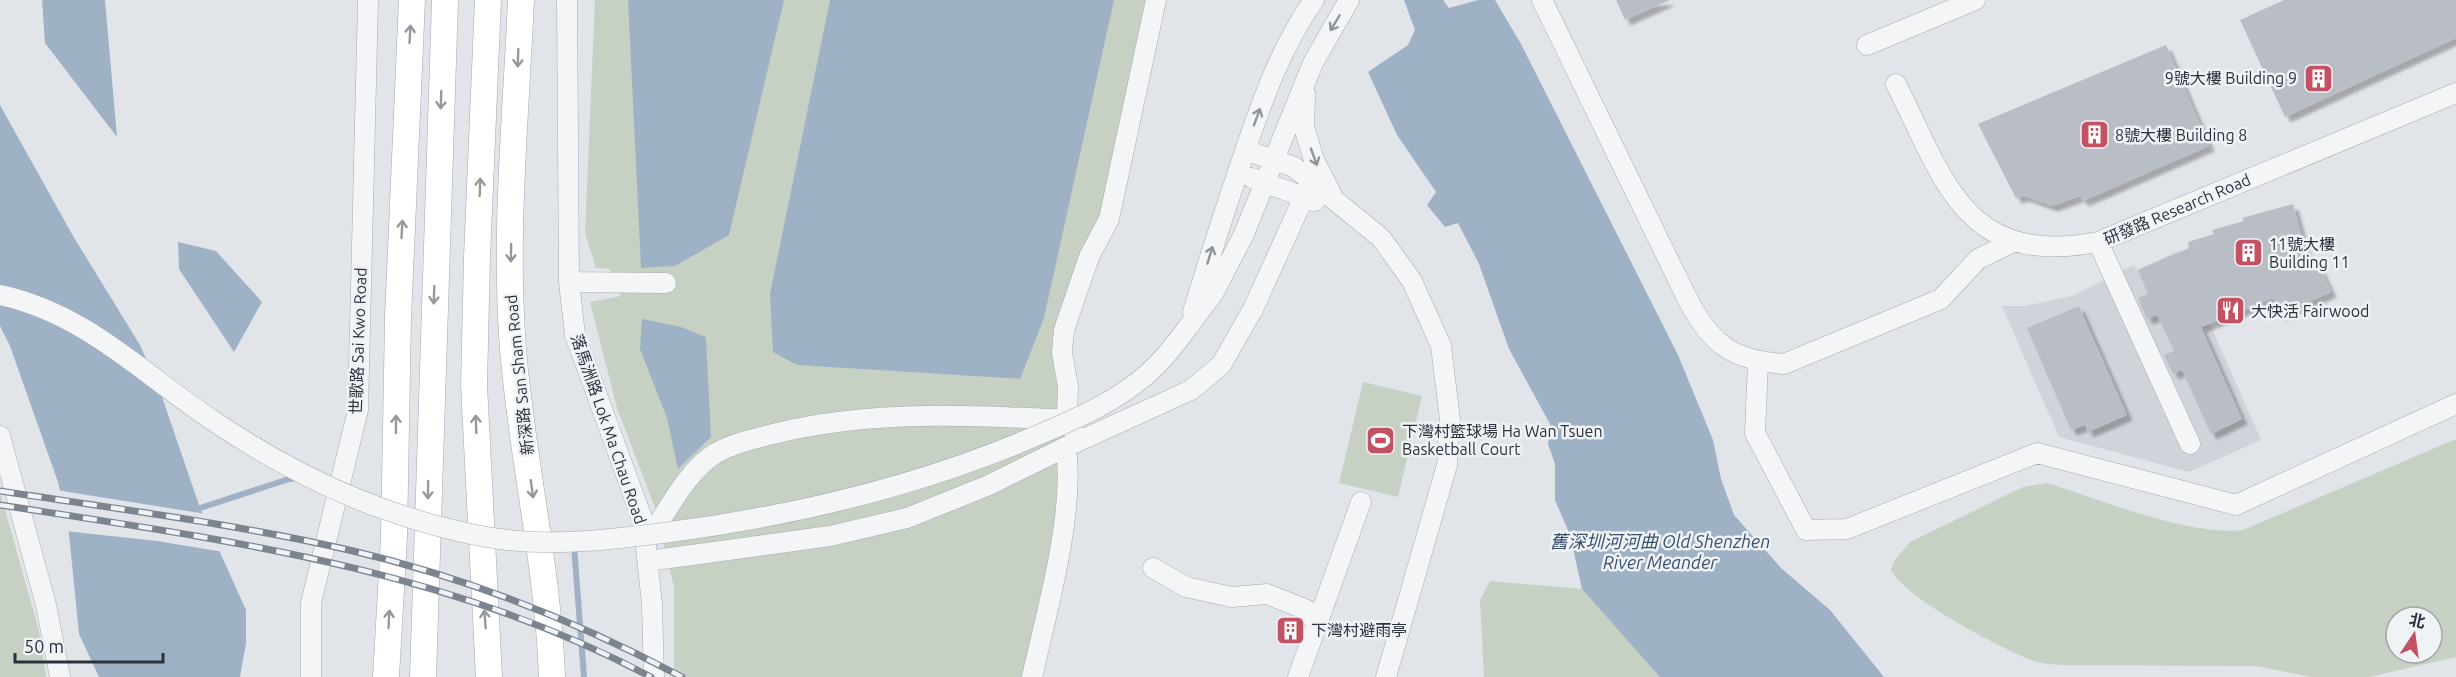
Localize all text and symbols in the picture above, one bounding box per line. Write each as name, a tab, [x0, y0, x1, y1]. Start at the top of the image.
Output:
one-way arrow	[1329, 14, 1341, 31]
one-way arrow	[405, 25, 416, 45]
one-way arrow	[513, 48, 524, 68]
building icon: 9號大樓 Building 9	[2302, 62, 2334, 94]
place label: 9號大樓 Building 9	[2165, 69, 2297, 87]
one-way arrow	[435, 90, 447, 110]
one-way arrow	[1252, 108, 1263, 127]
building icon: 8號大樓 Building 8	[2078, 119, 2110, 151]
place label: 8號大樓 Building 8	[2115, 126, 2247, 144]
one-way arrow	[1309, 147, 1320, 165]
street label: 研發路 Research Road	[2101, 170, 2253, 248]
one-way arrow	[474, 177, 485, 197]
one-way arrow	[396, 219, 407, 239]
place label: 11號大樓 Building 11	[2269, 235, 2350, 271]
building icon: 11號大樓 Building 11	[2232, 237, 2264, 269]
one-way arrow	[505, 243, 517, 263]
one-way arrow	[1205, 246, 1216, 265]
street label: 世歌路 Sai Kwo Road	[346, 267, 370, 415]
one-way arrow	[428, 285, 439, 305]
street label: 新深路 San Sham Road	[502, 294, 536, 456]
restaurant icon: 大快活 Fairwood	[2214, 295, 2246, 327]
place label: 大快活 Fairwood	[2251, 302, 2369, 320]
street label: 落馬洲路 Lok Ma Chau Road	[568, 332, 650, 526]
one-way arrow	[390, 414, 401, 434]
one-way arrow	[470, 414, 481, 434]
place label: 下灣村籃球場 Ha Wan Tsuen Basketball Court	[1402, 422, 1603, 458]
sports icon: 下灣村籃球場 Ha Wan Tsuen Basketball Court	[1365, 424, 1397, 456]
one-way arrow	[527, 479, 538, 498]
one-way arrow	[422, 480, 434, 500]
water label: 舊深圳河河曲 Old Shenzhen River Meander	[1550, 531, 1770, 572]
north arrow	[2384, 605, 2444, 665]
one-way arrow	[384, 609, 395, 629]
one-way arrow	[480, 609, 491, 629]
text: 北	[2408, 610, 2427, 631]
building icon: 下灣村避雨亭	[1274, 614, 1306, 646]
place label: 下灣村避雨亭	[1311, 621, 1407, 639]
scale bar	[15, 626, 164, 664]
text: 50 m	[24, 636, 64, 656]

